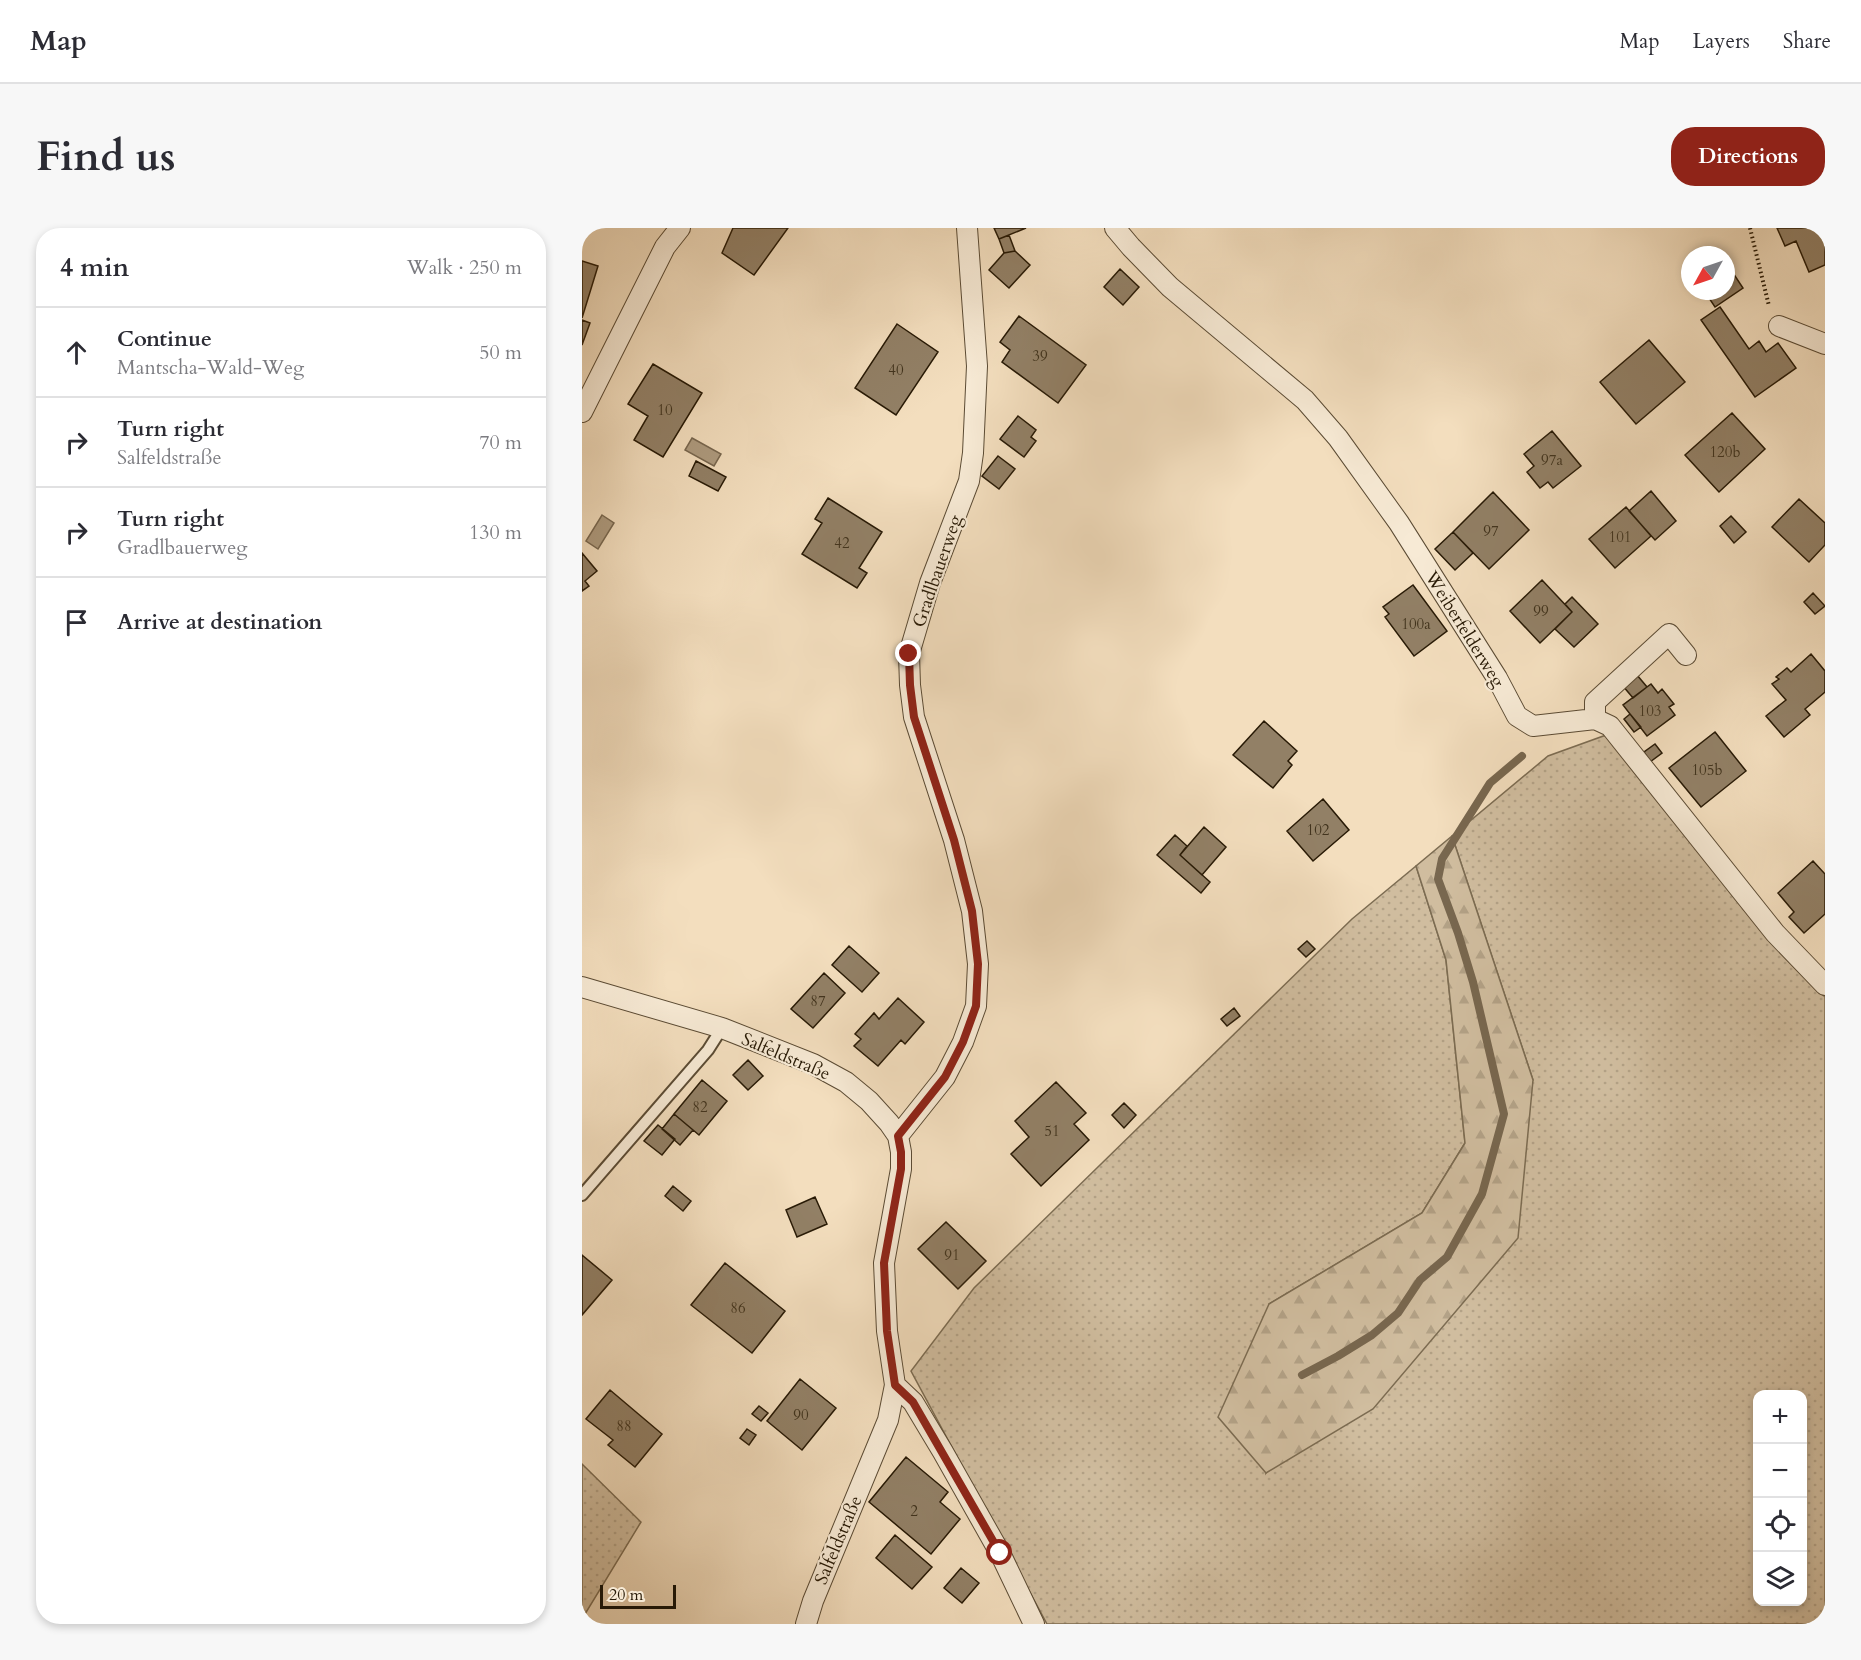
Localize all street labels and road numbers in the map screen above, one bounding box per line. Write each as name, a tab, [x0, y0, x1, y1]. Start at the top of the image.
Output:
street label: Gradlbauerweg	[907, 511, 969, 631]
street label: Weiberfelderweg	[1418, 565, 1511, 693]
street label: Salfeldstraße	[738, 1027, 834, 1086]
street label: Salfeldstraße	[809, 1492, 868, 1588]

